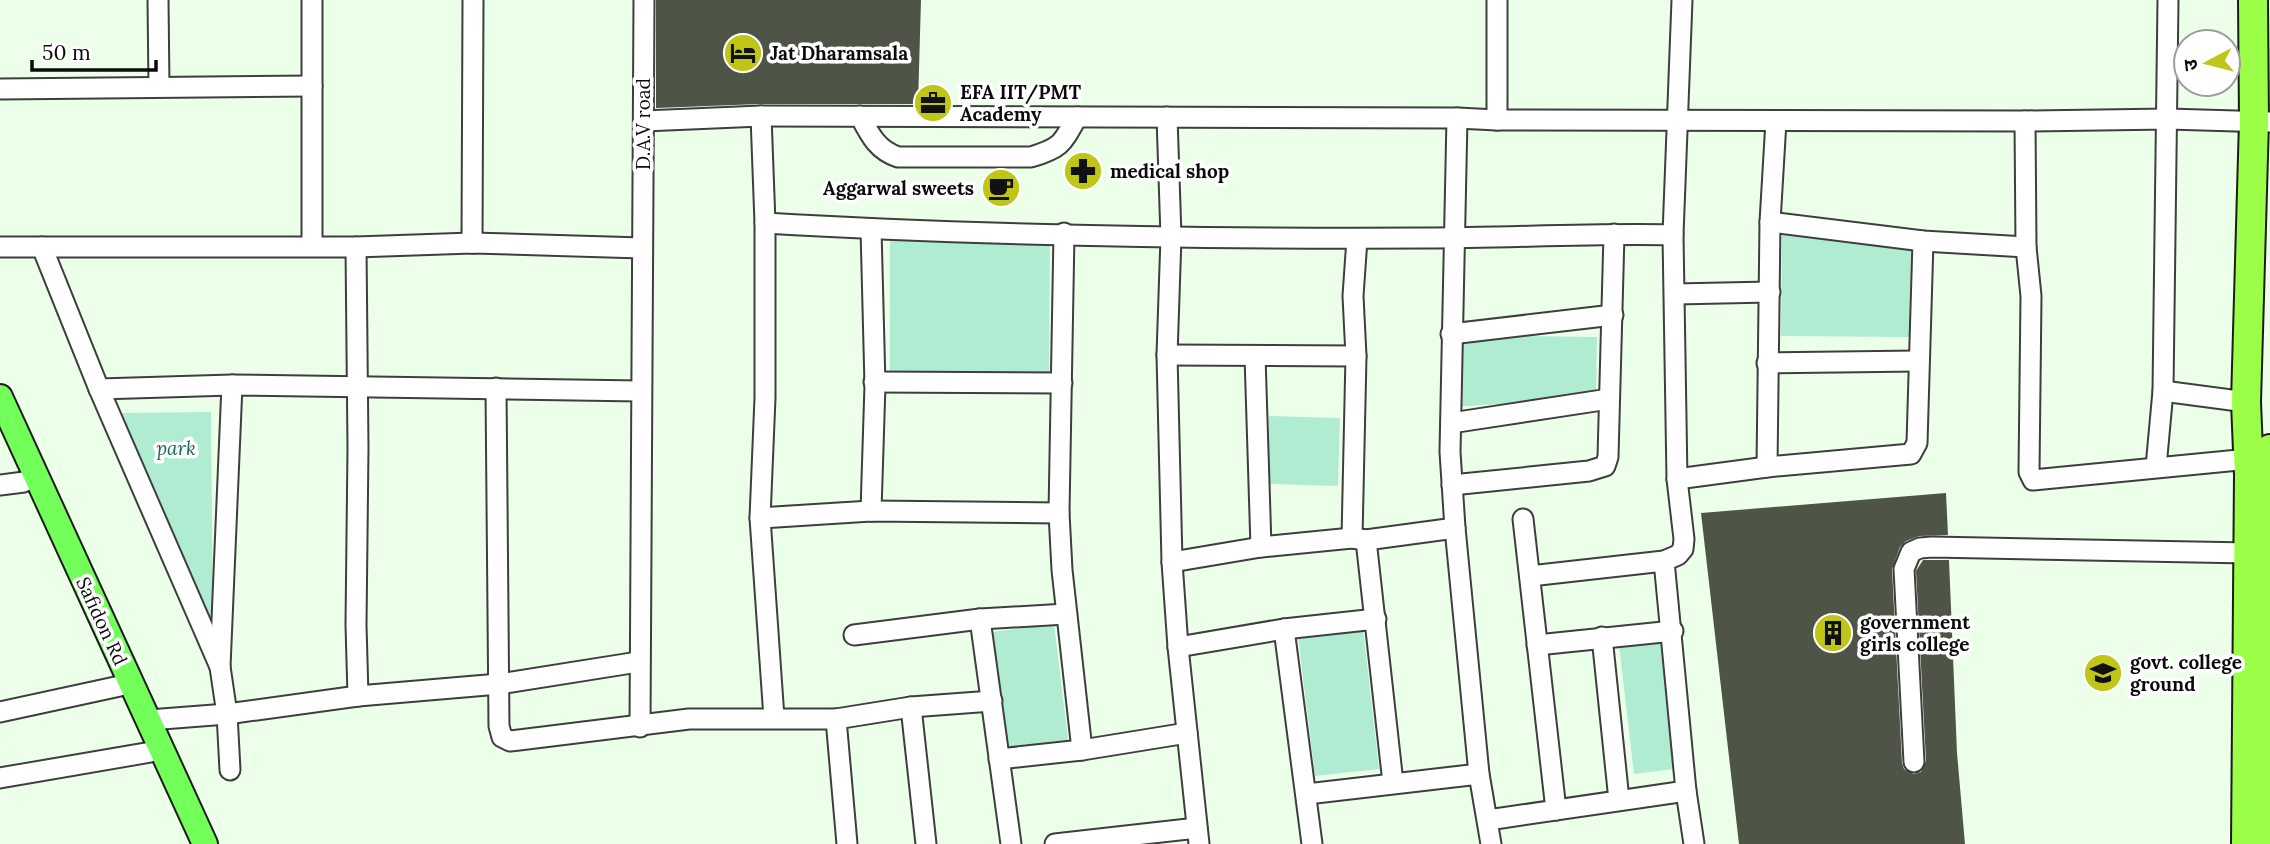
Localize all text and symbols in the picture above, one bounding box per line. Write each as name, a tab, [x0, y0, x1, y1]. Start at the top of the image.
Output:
scale bar	[32, 28, 156, 72]
north arrow	[2172, 28, 2242, 98]
hotel icon: Jat Dharamsala	[722, 32, 764, 74]
text: 50 m	[42, 39, 91, 66]
place label: Jat Dharamsala	[770, 41, 908, 65]
text: उ	[2177, 57, 2203, 72]
street label: D.A.V road	[631, 78, 655, 170]
place label: EFA IIT/PMT Academy	[960, 80, 1082, 126]
office icon: EFA IIT/PMT Academy	[912, 82, 954, 124]
pharmacy icon: medical shop	[1062, 150, 1104, 192]
place label: medical shop	[1110, 159, 1229, 183]
cafe icon: Aggarwal sweets	[980, 167, 1022, 209]
place label: Aggarwal sweets	[823, 176, 974, 200]
park label: park	[156, 436, 196, 460]
street label: Safidon Rd	[71, 573, 133, 669]
place label: government girls college	[1860, 610, 1971, 656]
building icon: government girls college	[1812, 612, 1854, 654]
place label: govt. college ground	[2130, 650, 2242, 696]
school or university icon: govt. college ground	[2082, 652, 2124, 694]

